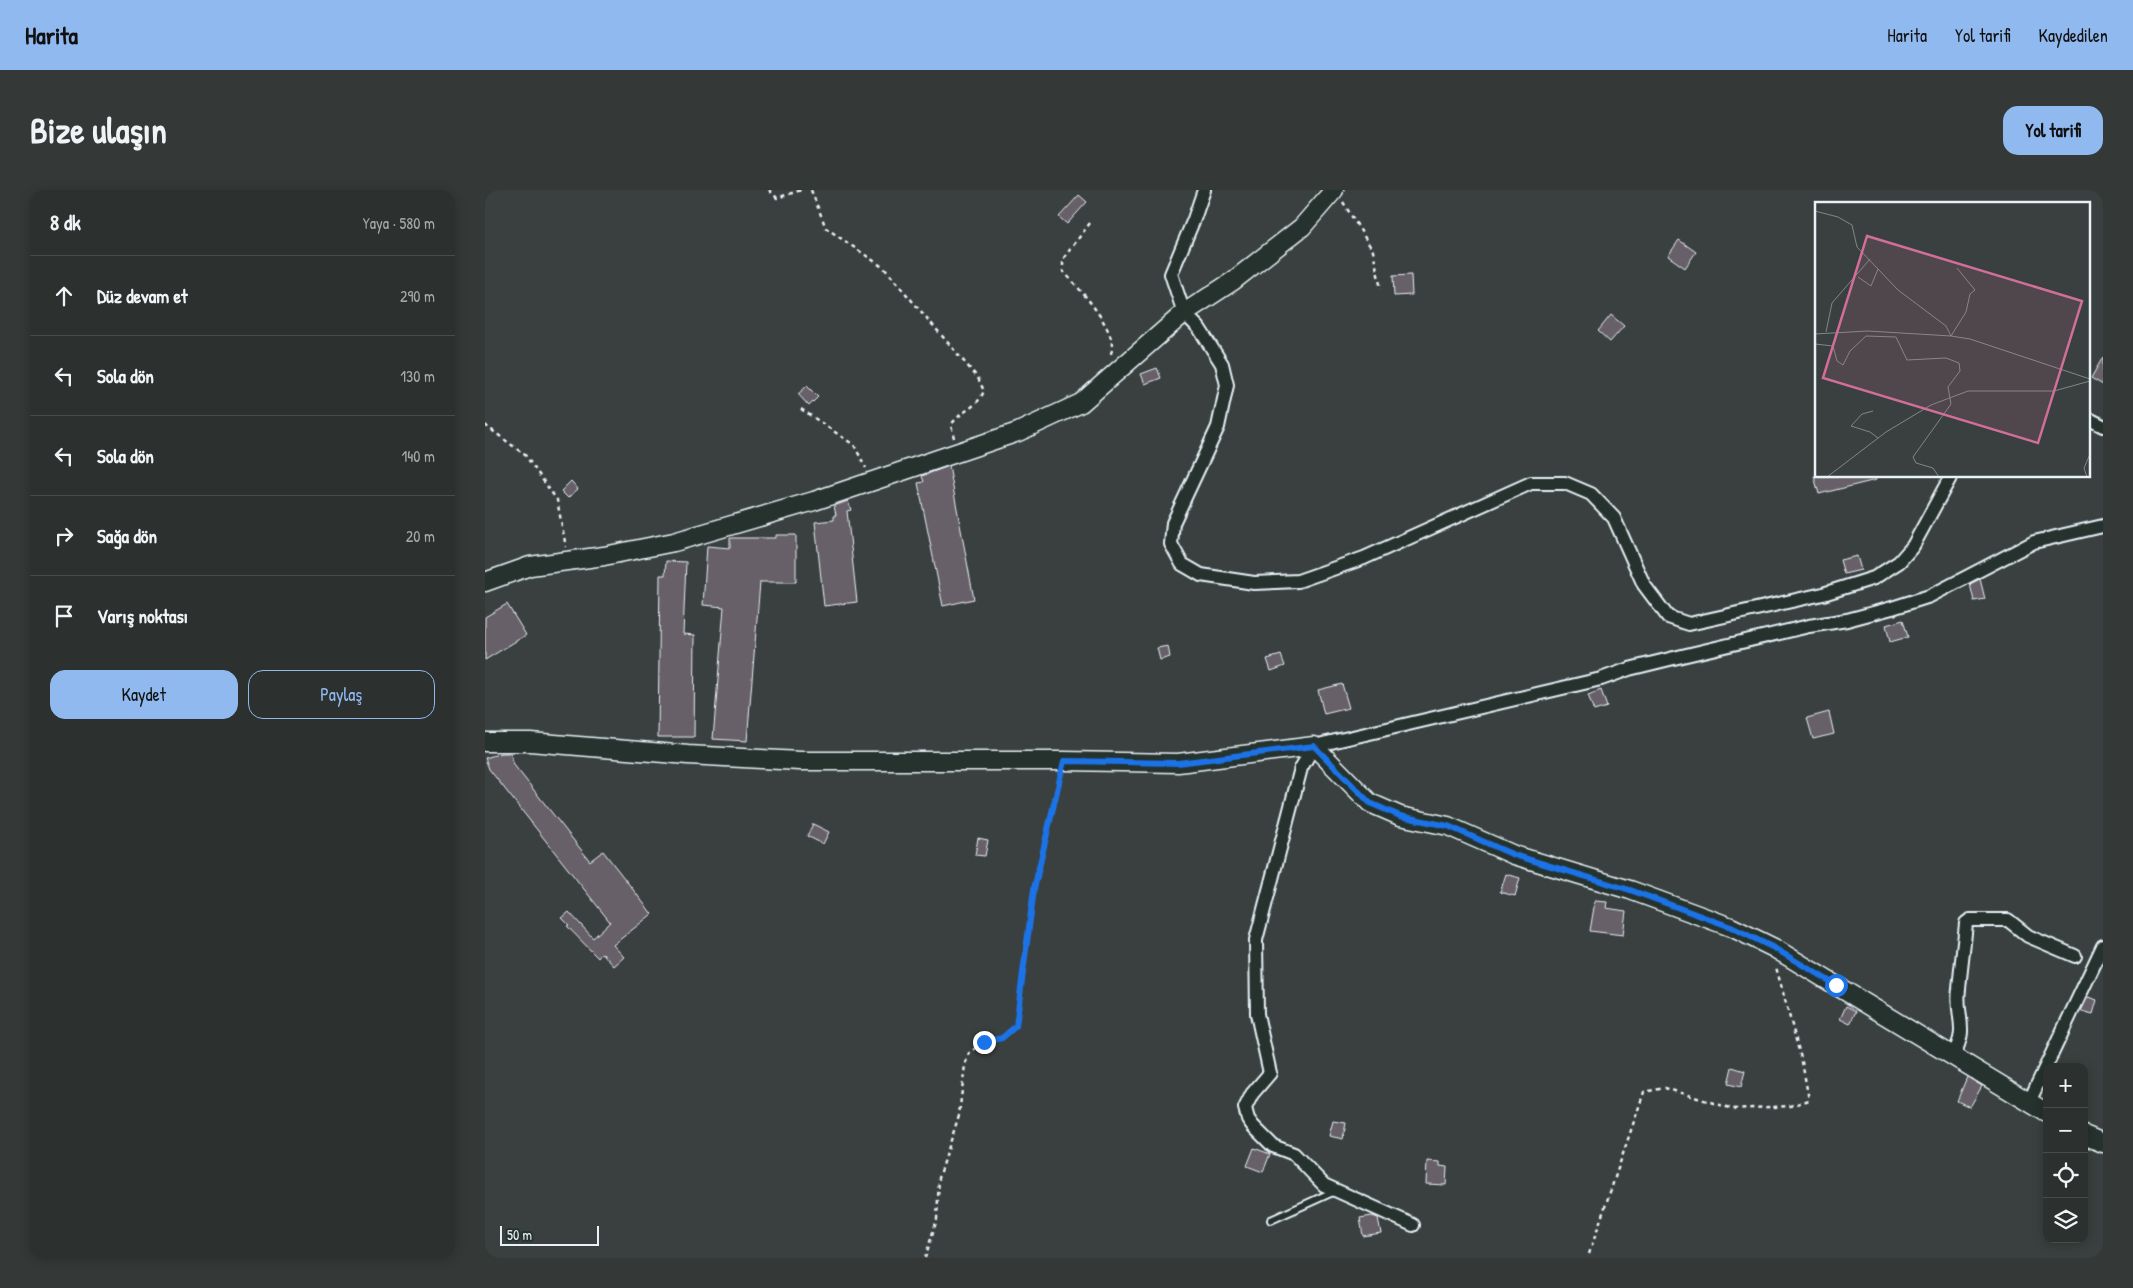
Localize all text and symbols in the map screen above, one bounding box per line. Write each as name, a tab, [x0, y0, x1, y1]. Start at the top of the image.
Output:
text: Harita	[25, 19, 78, 51]
text: Harita	[1887, 23, 1927, 48]
text: Yol tarifi	[1955, 23, 2011, 48]
text: Kaydedilen	[2039, 23, 2108, 48]
button: Yol tarifi	[2003, 106, 2103, 155]
text: Bize ulaşın	[30, 107, 167, 154]
inset map	[1815, 202, 2091, 478]
text: 8 dk	[50, 208, 81, 237]
text: Yaya · 580 m	[363, 212, 435, 234]
icon: ahead	[50, 282, 78, 310]
text: Düz devam et	[97, 283, 188, 309]
text: 290 m	[400, 285, 435, 307]
icon: left	[50, 362, 78, 390]
text: Sola dön	[97, 363, 154, 389]
text: 130 m	[400, 365, 435, 387]
icon: left	[50, 442, 78, 470]
text: Sola dön	[97, 443, 154, 469]
text: 140 m	[401, 445, 435, 467]
icon: right	[50, 522, 78, 550]
text: Sağa dön	[97, 523, 157, 549]
text: 20 m	[406, 525, 435, 547]
icon: arrive	[50, 602, 78, 630]
text: Varış noktası	[97, 603, 188, 629]
button: Kaydet	[50, 670, 238, 719]
button: Paylaş	[248, 670, 435, 719]
route start	[1825, 974, 1848, 997]
route end	[973, 1031, 996, 1054]
map controls	[2043, 1063, 2088, 1243]
button: +	[2043, 1063, 2088, 1108]
button: −	[2043, 1108, 2088, 1153]
button: locate	[2043, 1153, 2088, 1198]
button: layers	[2043, 1198, 2088, 1243]
scale bar	[500, 1223, 599, 1246]
text: 50 m	[507, 1225, 532, 1244]

